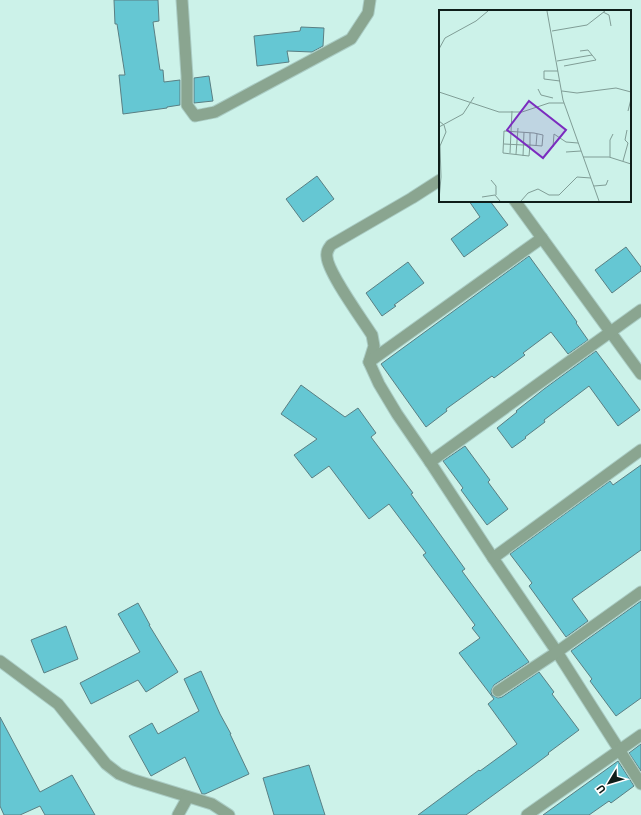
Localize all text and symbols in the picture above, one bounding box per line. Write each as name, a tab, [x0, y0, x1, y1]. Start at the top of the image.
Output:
inset map	[439, 10, 631, 202]
north arrow	[589, 763, 629, 803]
text: U	[593, 782, 609, 796]

